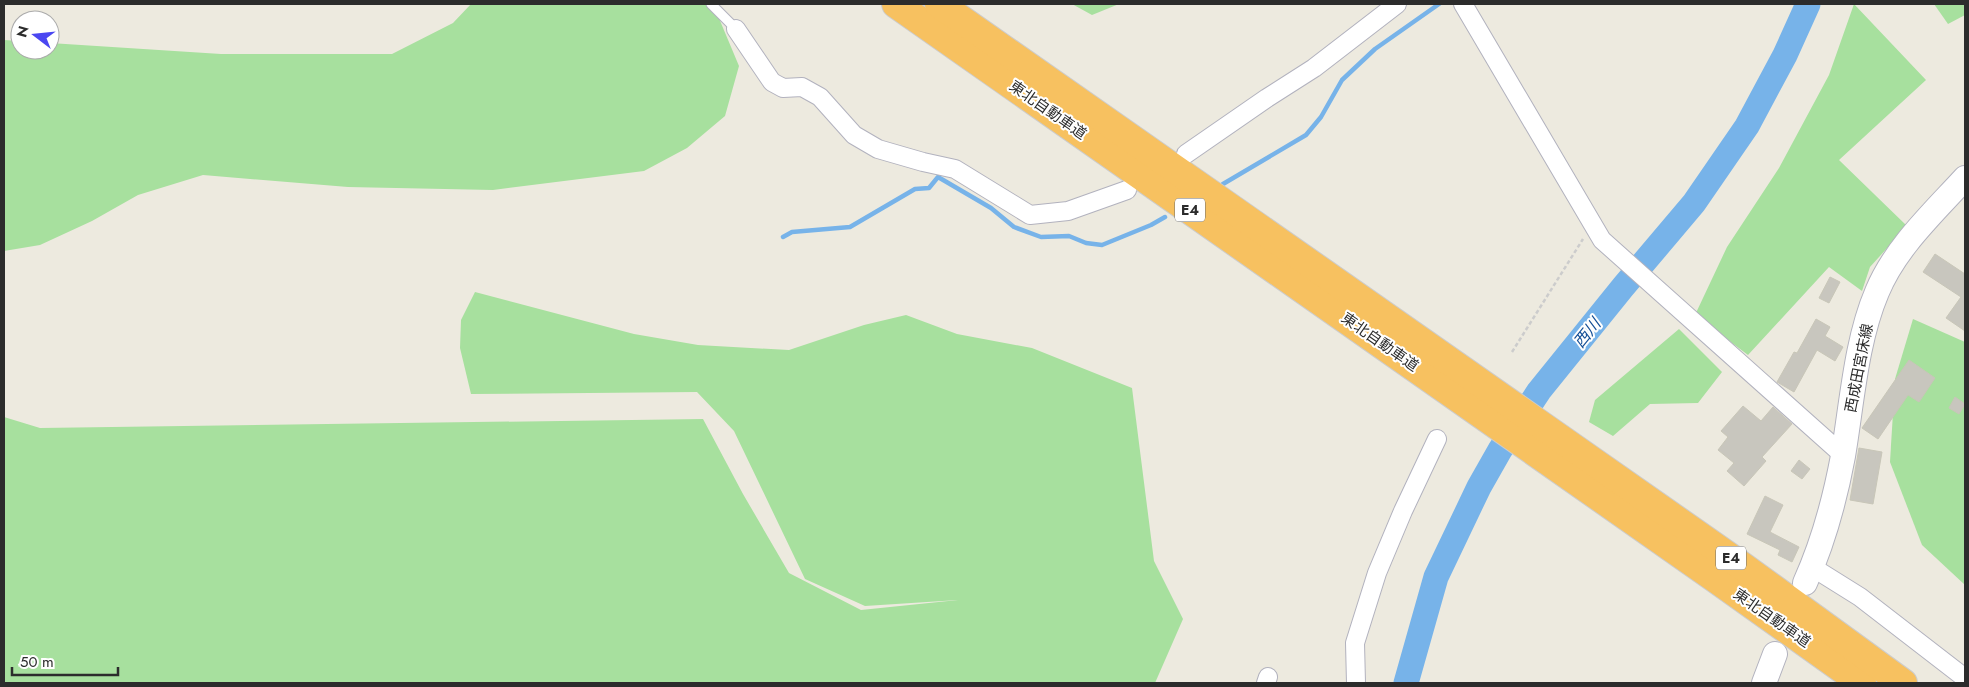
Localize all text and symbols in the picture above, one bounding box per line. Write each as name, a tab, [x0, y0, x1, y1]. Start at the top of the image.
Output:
north arrow	[10, 10, 60, 60]
text: N	[11, 23, 34, 40]
street label: 東北自動車道	[1005, 75, 1091, 145]
road number: E4	[1175, 198, 1205, 222]
street label: 東北自動車道	[1337, 307, 1423, 377]
water label: 西川	[1568, 312, 1607, 353]
street label: 西成田宮床線	[1840, 322, 1878, 414]
road number: E4	[1716, 546, 1746, 570]
street label: 東北自動車道	[1729, 583, 1815, 653]
scale bar	[12, 644, 119, 676]
text: 50 m	[20, 651, 54, 673]

